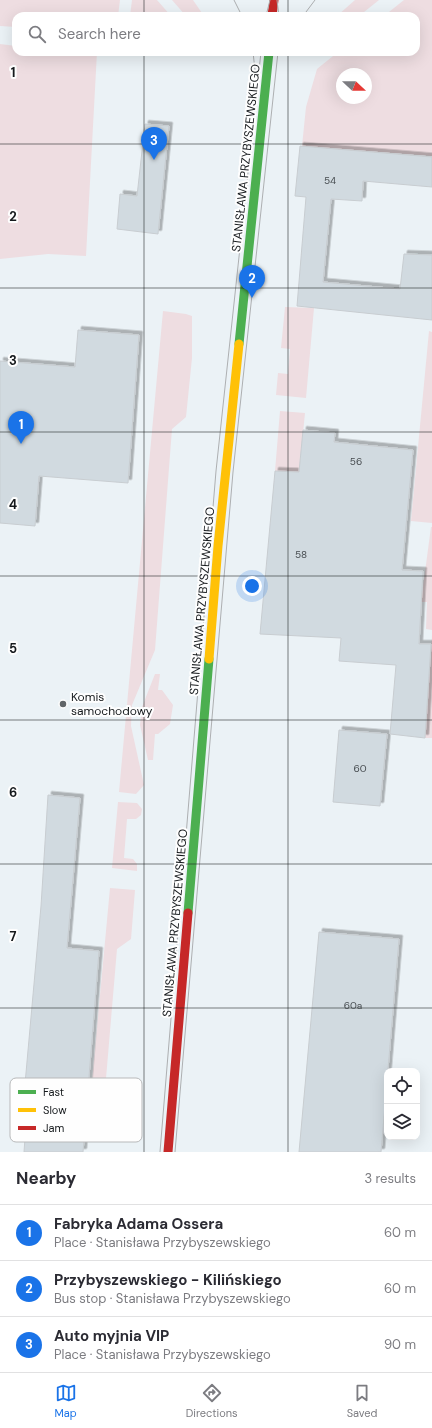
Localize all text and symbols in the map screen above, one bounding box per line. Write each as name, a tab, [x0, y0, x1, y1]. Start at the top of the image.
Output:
search box	[12, 12, 420, 56]
icon: search	[26, 23, 48, 45]
text: Search here	[58, 24, 141, 44]
street label: STANISŁAWA PRZYBYSZEWSKIEGO	[228, 63, 264, 253]
text: 1	[11, 64, 15, 81]
north arrow	[336, 68, 372, 104]
pin: 3	[141, 127, 167, 160]
house number: 54	[324, 174, 336, 187]
text: 2	[9, 208, 17, 225]
pin: 2	[239, 265, 265, 298]
text: 3	[9, 352, 17, 369]
pin: 1	[8, 411, 34, 444]
house number: 56	[350, 455, 362, 468]
text: 4	[9, 496, 17, 513]
street label: STANISŁAWA PRZYBYSZEWSKIEGO	[186, 506, 218, 696]
house number: 58	[295, 548, 307, 561]
your location	[242, 576, 262, 596]
text: 5	[9, 640, 17, 657]
place label: Komis samochodowy	[71, 689, 153, 719]
marker: Komis samochodowy	[58, 699, 68, 709]
house number: 60	[353, 762, 367, 775]
text: 6	[9, 784, 17, 801]
street label: STANISŁAWA PRZYBYSZEWSKIEGO	[159, 828, 191, 1018]
text: 7	[10, 928, 17, 945]
house number: 60a	[344, 999, 362, 1012]
map controls	[384, 1068, 420, 1140]
button: locate	[384, 1068, 420, 1104]
legend	[10, 1078, 142, 1142]
text: Fast	[43, 1085, 64, 1099]
text: Slow	[43, 1103, 67, 1117]
button: layers	[384, 1104, 420, 1140]
text: Jam	[43, 1121, 64, 1135]
text: Nearby	[16, 1167, 76, 1189]
text: 3 results	[364, 1170, 416, 1187]
text: Fabryka Adama Ossera	[54, 1214, 223, 1234]
text: 1	[27, 1224, 31, 1241]
text: 60 m	[384, 1224, 416, 1241]
text: Place · Stanisława Przybyszewskiego	[54, 1234, 271, 1251]
text: Przybyszewskiego - Kilińskiego	[54, 1270, 282, 1290]
text: 2	[25, 1280, 33, 1297]
text: 60 m	[384, 1280, 416, 1297]
text: Bus stop · Stanisława Przybyszewskiego	[54, 1290, 291, 1307]
text: Auto myjnia VIP	[54, 1326, 169, 1346]
text: 3	[25, 1336, 33, 1353]
text: 90 m	[384, 1336, 416, 1353]
text: Place · Stanisława Przybyszewskiego	[54, 1346, 271, 1363]
tab: Map	[55, 1382, 77, 1420]
tab: Directions	[186, 1382, 238, 1420]
tab: Saved	[347, 1382, 377, 1420]

